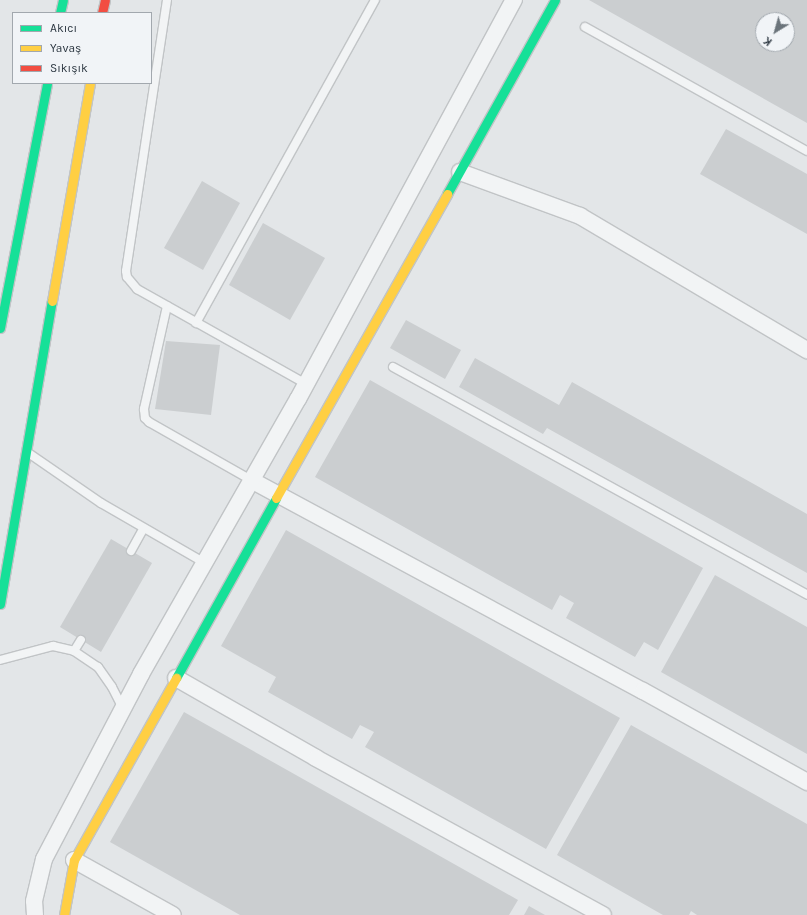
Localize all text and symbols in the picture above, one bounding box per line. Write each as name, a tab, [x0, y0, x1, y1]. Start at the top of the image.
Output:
legend	[12, 12, 152, 84]
north arrow	[755, 12, 795, 52]
text: Akıcı	[50, 21, 77, 35]
text: K	[761, 34, 775, 49]
text: Yavaş	[50, 41, 81, 55]
text: Sıkışık	[50, 61, 88, 75]

